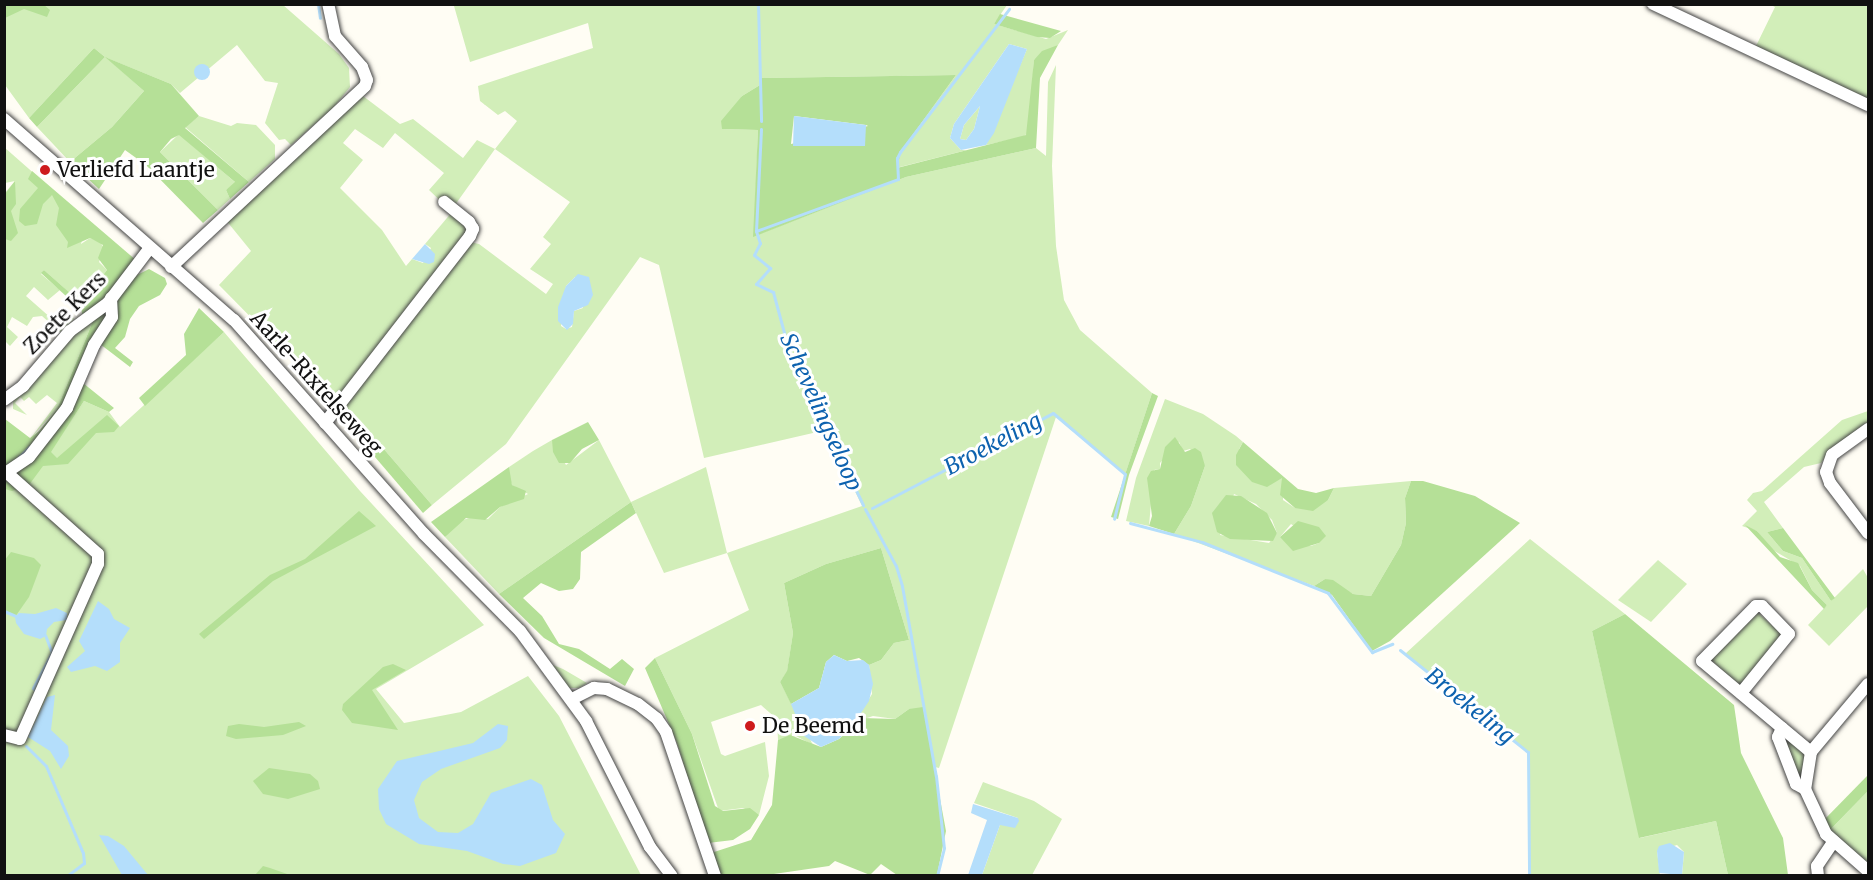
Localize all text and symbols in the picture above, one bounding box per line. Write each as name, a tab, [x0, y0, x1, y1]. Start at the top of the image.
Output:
place label: Verliefd Laantje	[57, 157, 215, 183]
marker: Verliefd Laantje	[38, 163, 52, 177]
street label: Zoete Kers	[19, 267, 111, 359]
street label: Aarle-Rixtelseweg	[245, 306, 387, 460]
water label: Schevelingseloop	[774, 329, 868, 495]
water label: Broekeling	[940, 407, 1046, 481]
water label: Broekeling	[1420, 662, 1520, 750]
place label: De Beemd	[762, 713, 865, 739]
marker: De Beemd	[743, 719, 757, 733]

